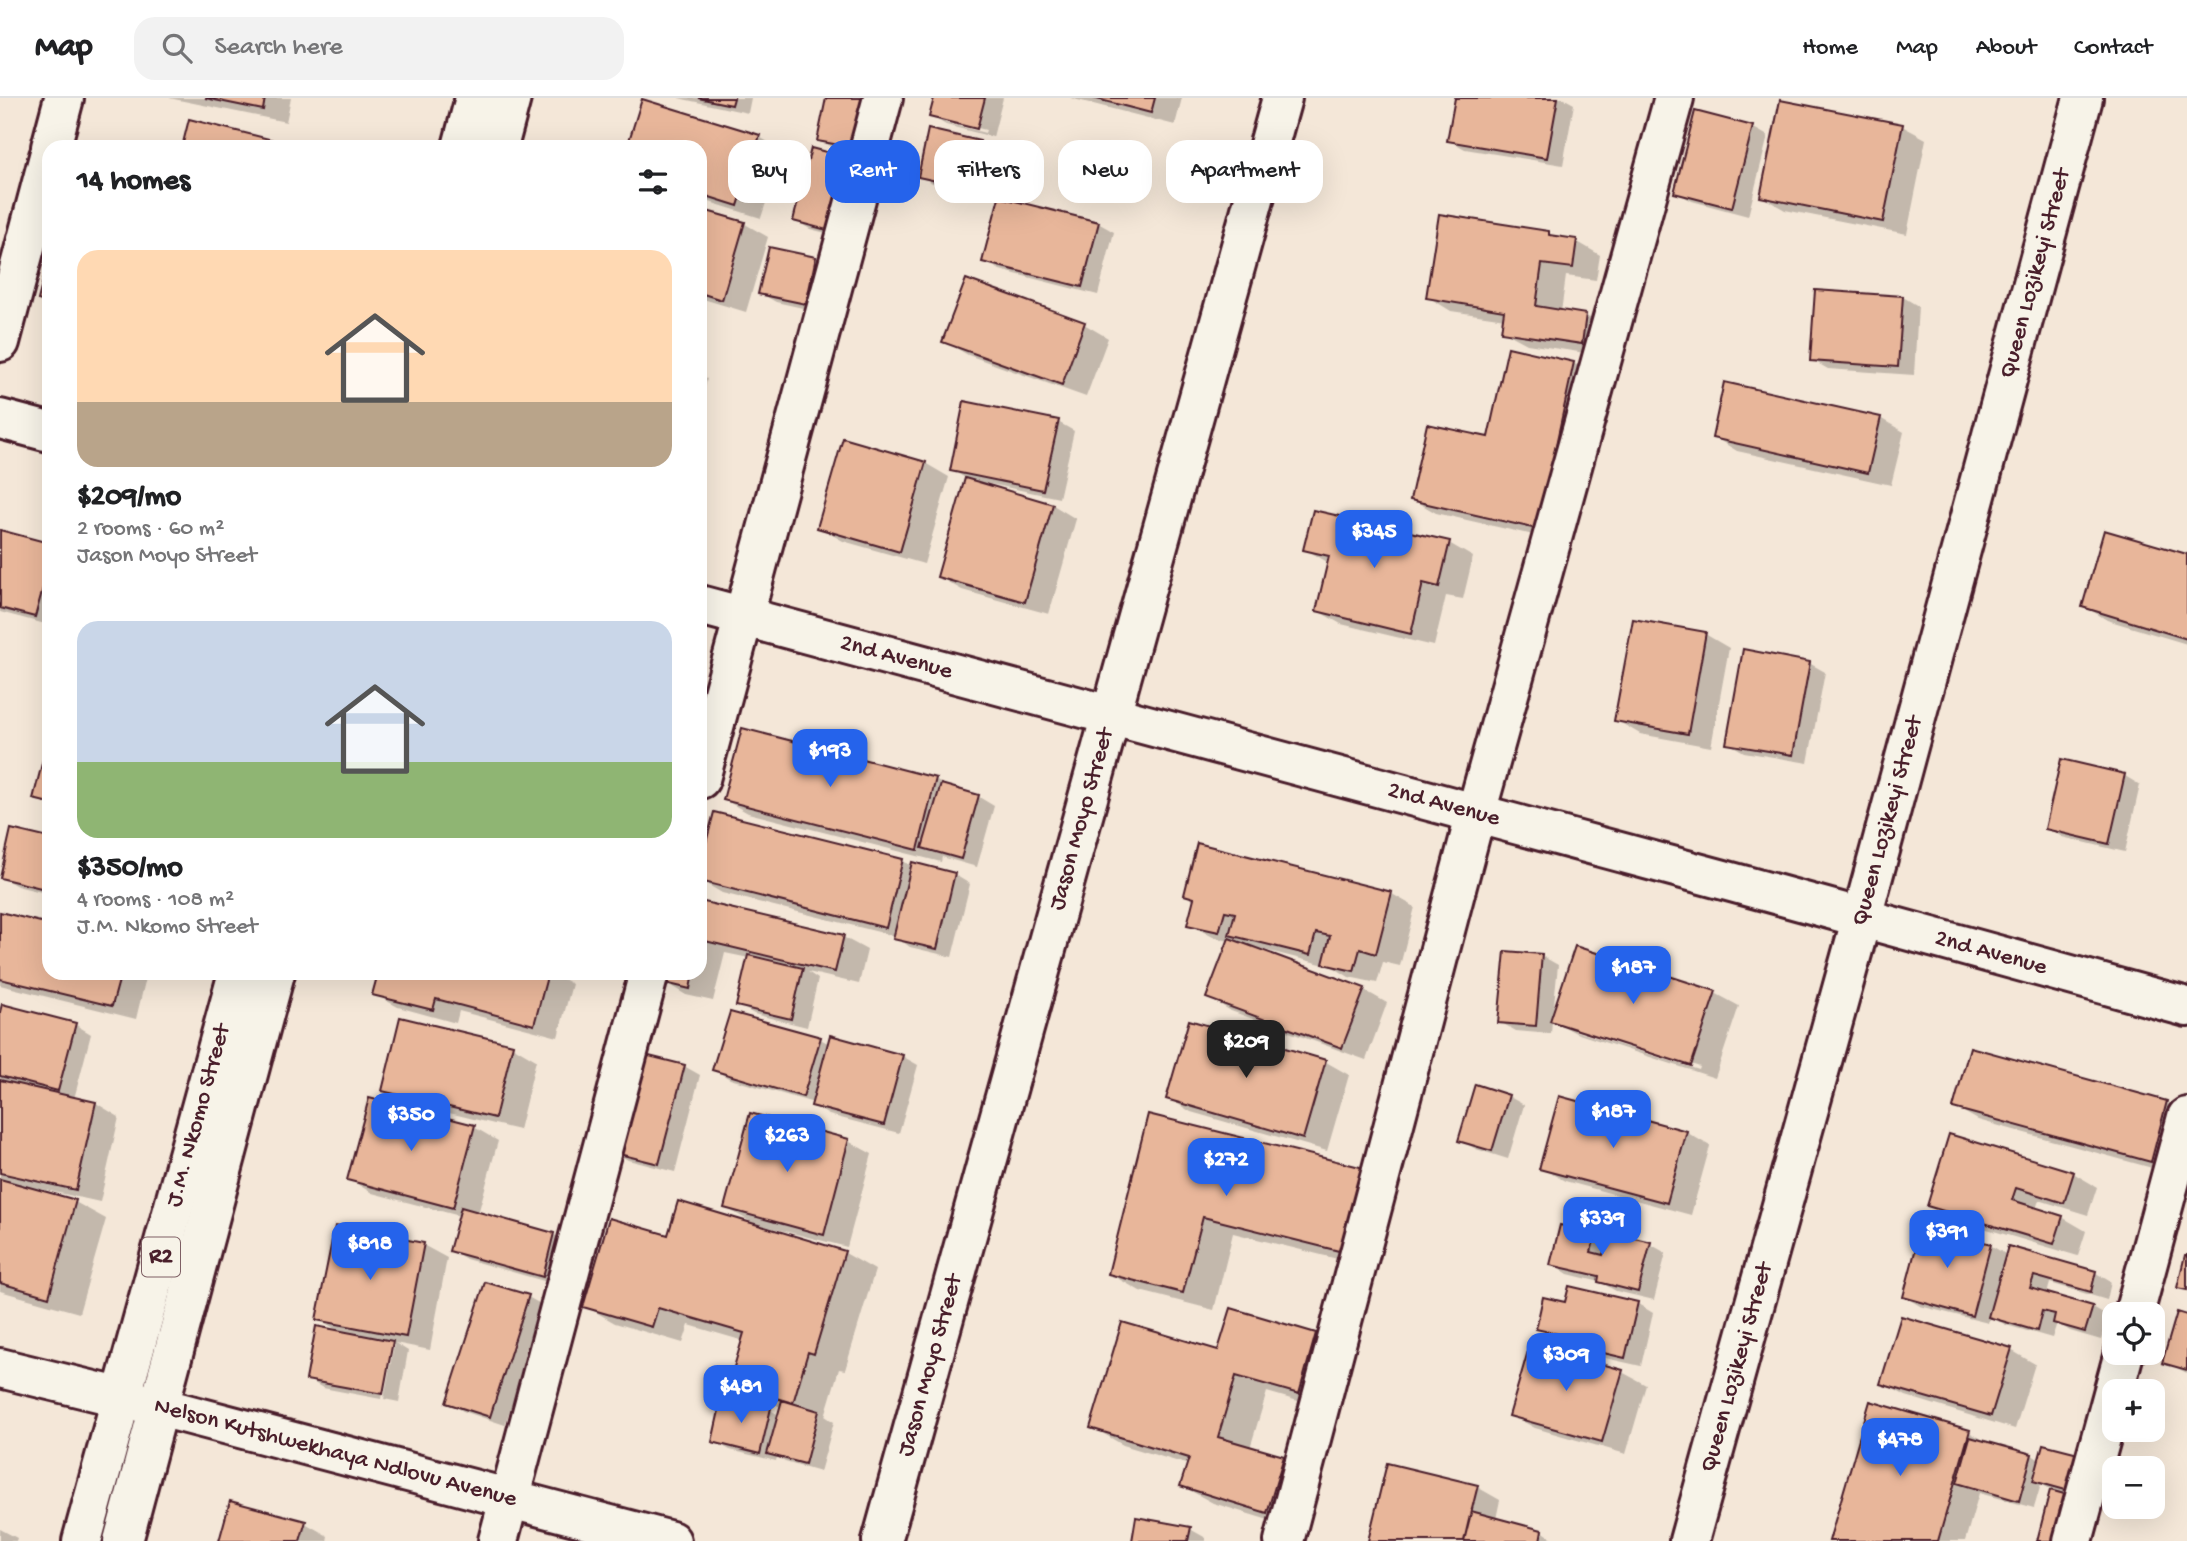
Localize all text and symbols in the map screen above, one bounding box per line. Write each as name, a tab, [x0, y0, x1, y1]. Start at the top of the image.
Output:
search box	[134, 17, 624, 80]
text: Map	[35, 29, 92, 67]
icon: search	[158, 29, 196, 67]
text: Search here	[214, 33, 343, 64]
text: Home	[1802, 34, 1858, 63]
text: Map	[1896, 34, 1938, 63]
text: About	[1976, 34, 2036, 63]
text: Contact	[2074, 34, 2152, 63]
chip: Buy	[728, 140, 811, 203]
chip: Rent	[825, 140, 920, 203]
chip: Filters	[934, 140, 1044, 203]
chip: New	[1058, 140, 1152, 203]
chip: Apartment	[1166, 140, 1323, 203]
icon: filters	[634, 163, 672, 201]
street label: Queen Lozikeyi Street	[1993, 163, 2078, 382]
text: 14 homes	[77, 165, 190, 200]
icon: home	[312, 295, 438, 421]
text: $209/mo	[77, 481, 181, 516]
pin: $345	[1333, 510, 1415, 570]
text: 2 rooms · 60 m²	[77, 516, 224, 543]
text: $345	[1351, 519, 1397, 546]
text: Jason Moyo Street	[77, 543, 257, 570]
street label: 2nd Avenue	[837, 629, 956, 687]
icon: home	[312, 666, 438, 792]
street label: Queen Lozikeyi Street	[1846, 711, 1931, 929]
street label: Jason Moyo Street	[1043, 723, 1122, 913]
pin: $193	[789, 730, 871, 789]
text: $193	[808, 738, 852, 765]
street label: 2nd Avenue	[1384, 776, 1504, 834]
text: $350/mo	[77, 852, 183, 887]
text: 4 rooms · 108 m²	[77, 887, 234, 914]
text: J.M. Nkomo Street	[77, 914, 257, 941]
street label: 2nd Avenue	[1932, 924, 2051, 983]
pin: $187	[1592, 946, 1674, 1006]
text: $187	[1611, 955, 1655, 982]
street label: J.M. Nkomo Street	[160, 1019, 238, 1210]
pin: $209	[1205, 1020, 1287, 1080]
text: $209	[1223, 1029, 1269, 1056]
pin: $187	[1572, 1090, 1654, 1150]
pin: $350	[370, 1094, 452, 1153]
text: $187	[1591, 1099, 1635, 1126]
text: $350	[387, 1102, 435, 1129]
pin: $263	[746, 1114, 828, 1174]
text: $263	[764, 1123, 810, 1150]
pin: $272	[1185, 1138, 1267, 1198]
text: $272	[1204, 1147, 1248, 1174]
pin: $339	[1561, 1198, 1643, 1257]
text: $339	[1579, 1206, 1625, 1233]
pin: $391	[1906, 1210, 1988, 1270]
text: $391	[1925, 1219, 1969, 1246]
pin: $818	[329, 1222, 411, 1282]
text: $818	[348, 1231, 392, 1258]
road number: R2	[142, 1238, 180, 1276]
street label: Queen Lozikeyi Street	[1694, 1257, 1781, 1476]
street label: Jason Moyo Street	[892, 1269, 970, 1460]
map controls	[2102, 1302, 2165, 1519]
button: locate	[2102, 1302, 2165, 1365]
pin: $309	[1525, 1334, 1607, 1393]
text: $309	[1543, 1342, 1589, 1369]
pin: $481	[700, 1366, 782, 1425]
text: $481	[719, 1374, 763, 1401]
button: +	[2102, 1379, 2165, 1442]
street label: Nelson Kutshwekhaya Ndlovu Avenue	[151, 1392, 520, 1515]
pin: $478	[1859, 1418, 1941, 1478]
text: $478	[1877, 1427, 1923, 1454]
button: −	[2102, 1456, 2165, 1519]

